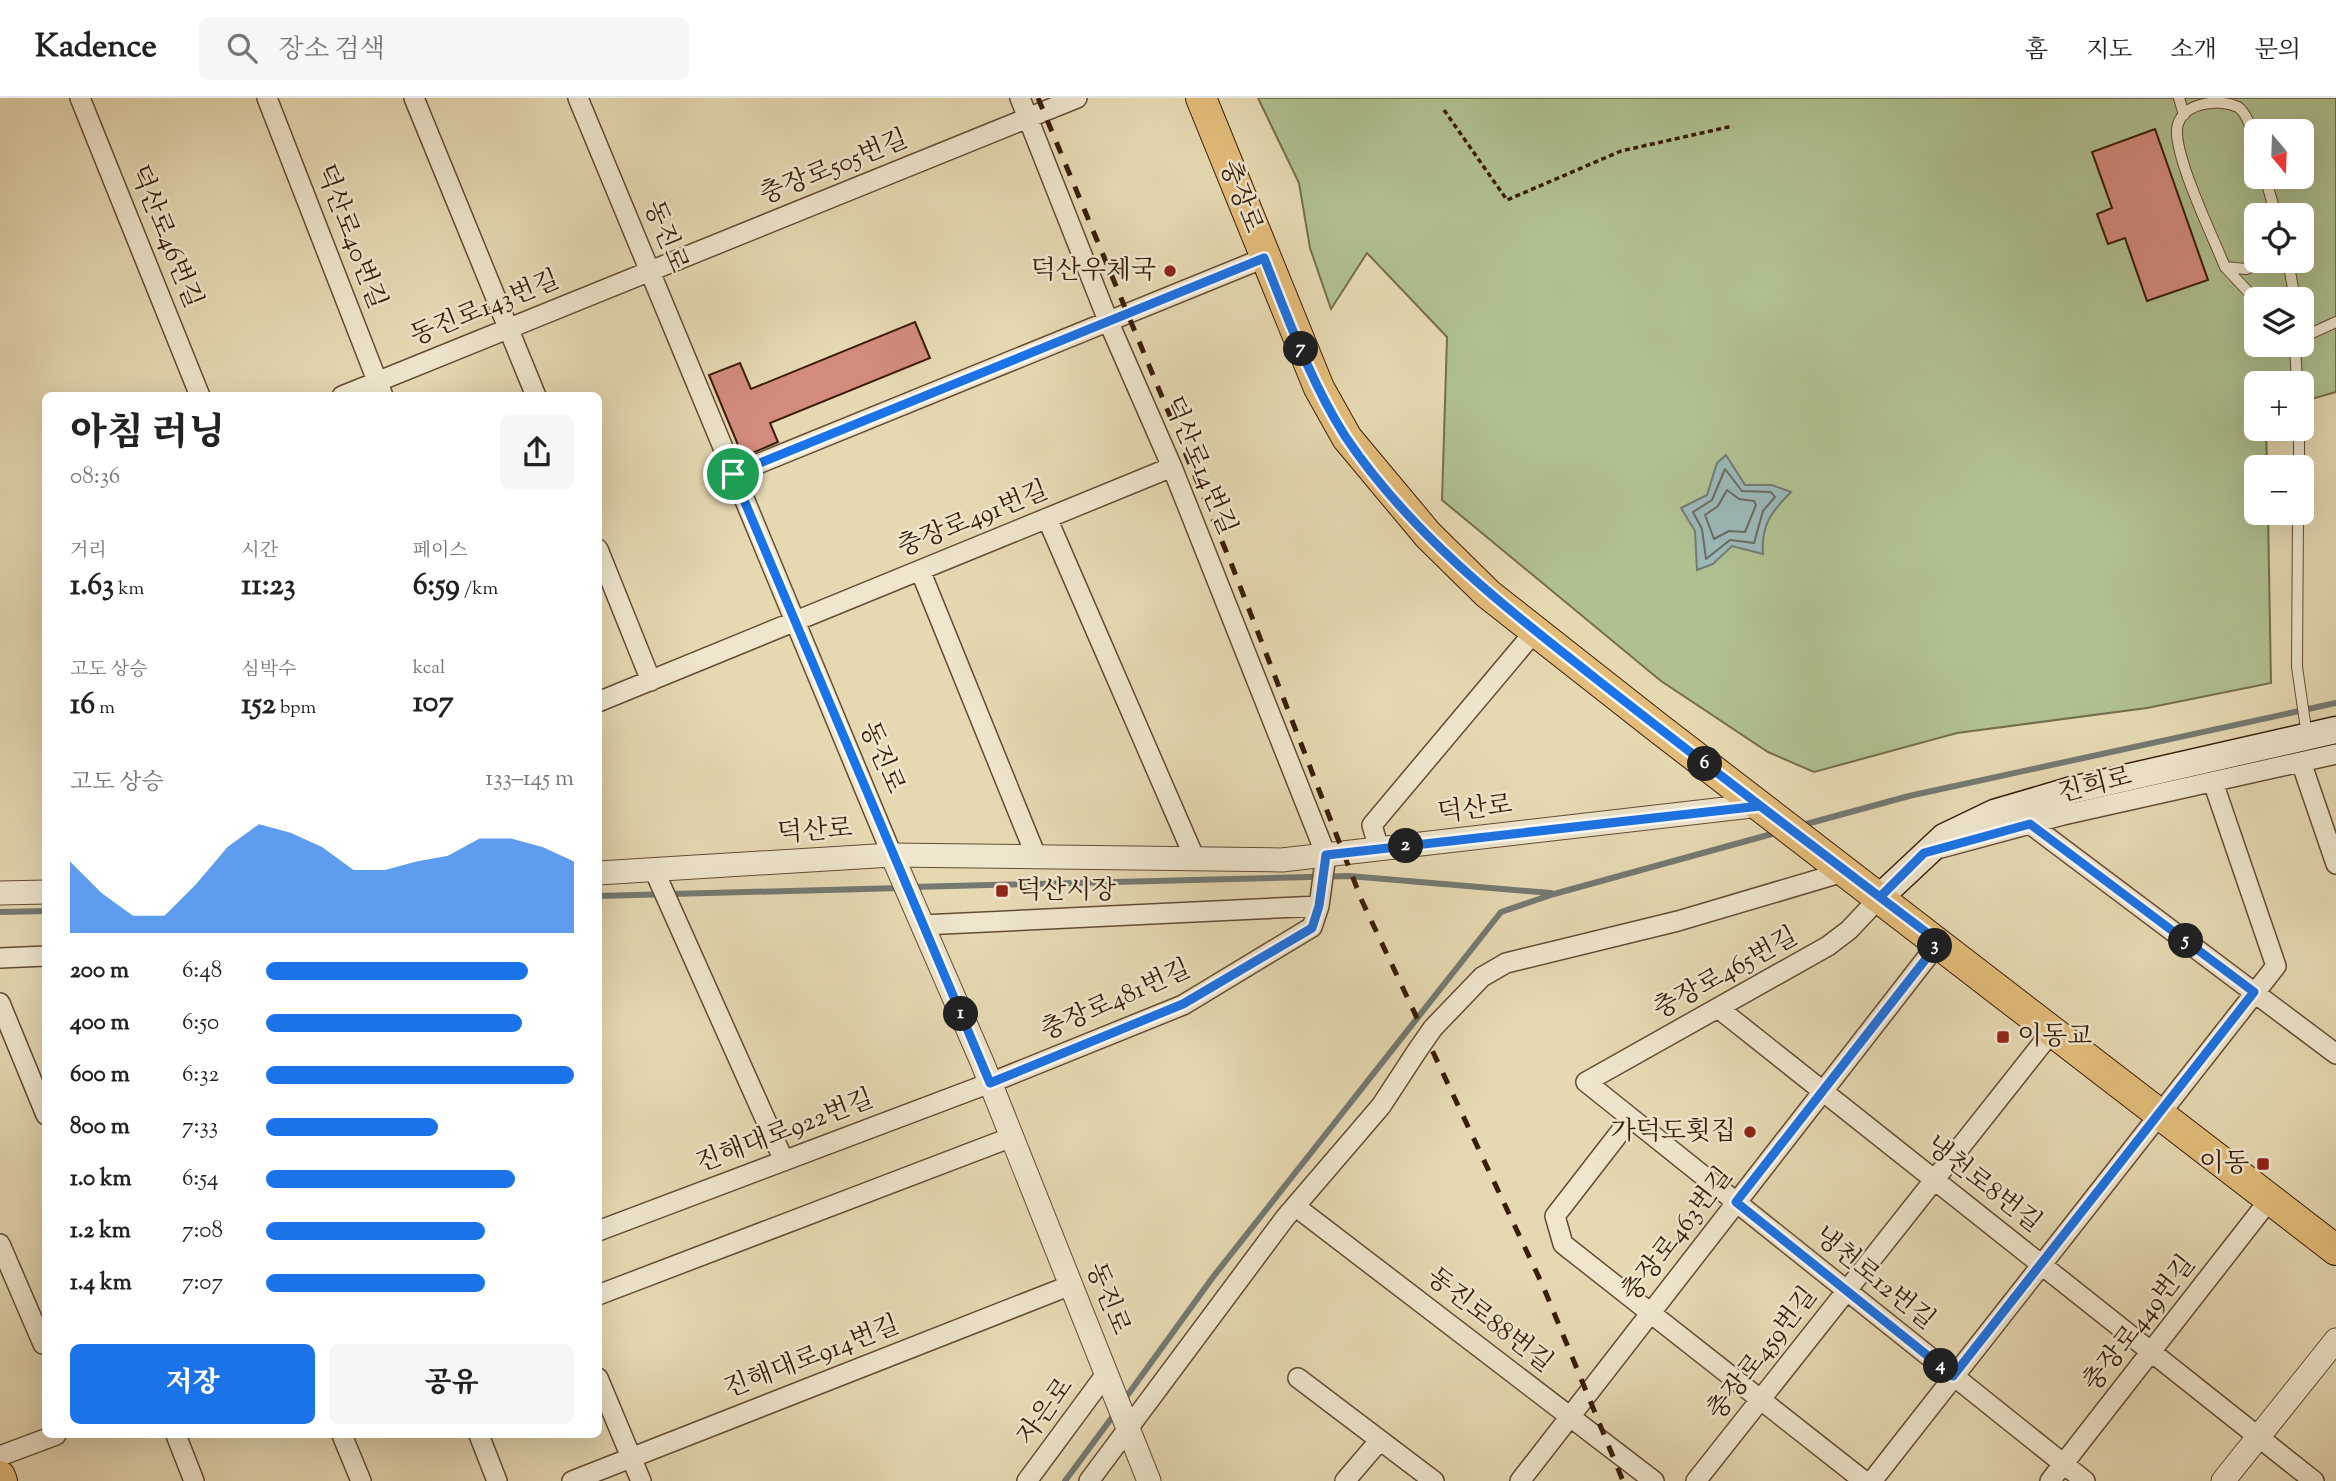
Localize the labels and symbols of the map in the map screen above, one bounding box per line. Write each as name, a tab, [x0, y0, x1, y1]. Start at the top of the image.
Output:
north arrow	[2244, 119, 2314, 189]
street label: 충장로505번길	[754, 121, 914, 215]
street label: 충장로	[1209, 155, 1271, 239]
street label: 덕산로40번길	[305, 159, 395, 315]
street label: 덕산로46번길	[119, 160, 211, 314]
street label: 동진로	[634, 195, 696, 279]
place label: 덕산우체국	[1030, 253, 1156, 290]
street label: 동진로143번길	[405, 262, 565, 356]
marker: 덕산우체국	[1162, 263, 1178, 279]
pin: 7	[1284, 331, 1318, 366]
street label: 덕산로14번길	[1153, 391, 1245, 541]
pin	[703, 444, 763, 504]
street label: 충장로491번길	[892, 473, 1054, 567]
street label: 동진로	[849, 716, 913, 800]
pin: 6	[1688, 746, 1722, 782]
street label: 진희로	[2054, 759, 2136, 813]
street label: 덕산로	[1435, 787, 1515, 833]
street label: 덕산로	[776, 811, 854, 853]
pin: 2	[1388, 828, 1424, 864]
place label: 덕산시장	[1016, 873, 1116, 910]
marker: 덕산시장	[994, 883, 1010, 899]
street label: 충장로465번길	[1647, 919, 1805, 1029]
pin: 5	[2168, 924, 2204, 958]
pin: 3	[1918, 928, 1952, 964]
street label: 충장로481번길	[1035, 951, 1197, 1051]
pin: 1	[944, 996, 978, 1032]
place label: 이동교	[2017, 1019, 2092, 1056]
marker: 이동교	[1995, 1029, 2011, 1045]
street label: 진해대로922번길	[691, 1081, 879, 1183]
place label: 가덕도횟집	[1610, 1114, 1736, 1151]
marker: 가덕도횟집	[1742, 1124, 1758, 1140]
street label: 냉천로8번길	[1917, 1128, 2049, 1242]
place label: 이동	[2199, 1146, 2249, 1183]
marker: 이동	[2255, 1156, 2271, 1172]
street label: 충장로463번길	[1614, 1160, 1742, 1310]
street label: 냉천로12번길	[1805, 1218, 1943, 1340]
street label: 충장로449번길	[2075, 1248, 2205, 1400]
street label: 동진로	[1076, 1257, 1138, 1341]
street label: 동진로88번길	[1418, 1260, 1560, 1382]
street label: 충장로459번길	[1699, 1279, 1827, 1429]
street label: 진해대로914번길	[719, 1308, 905, 1408]
pin: 4	[1924, 1348, 1958, 1384]
street label: 자은로	[1009, 1371, 1083, 1453]

